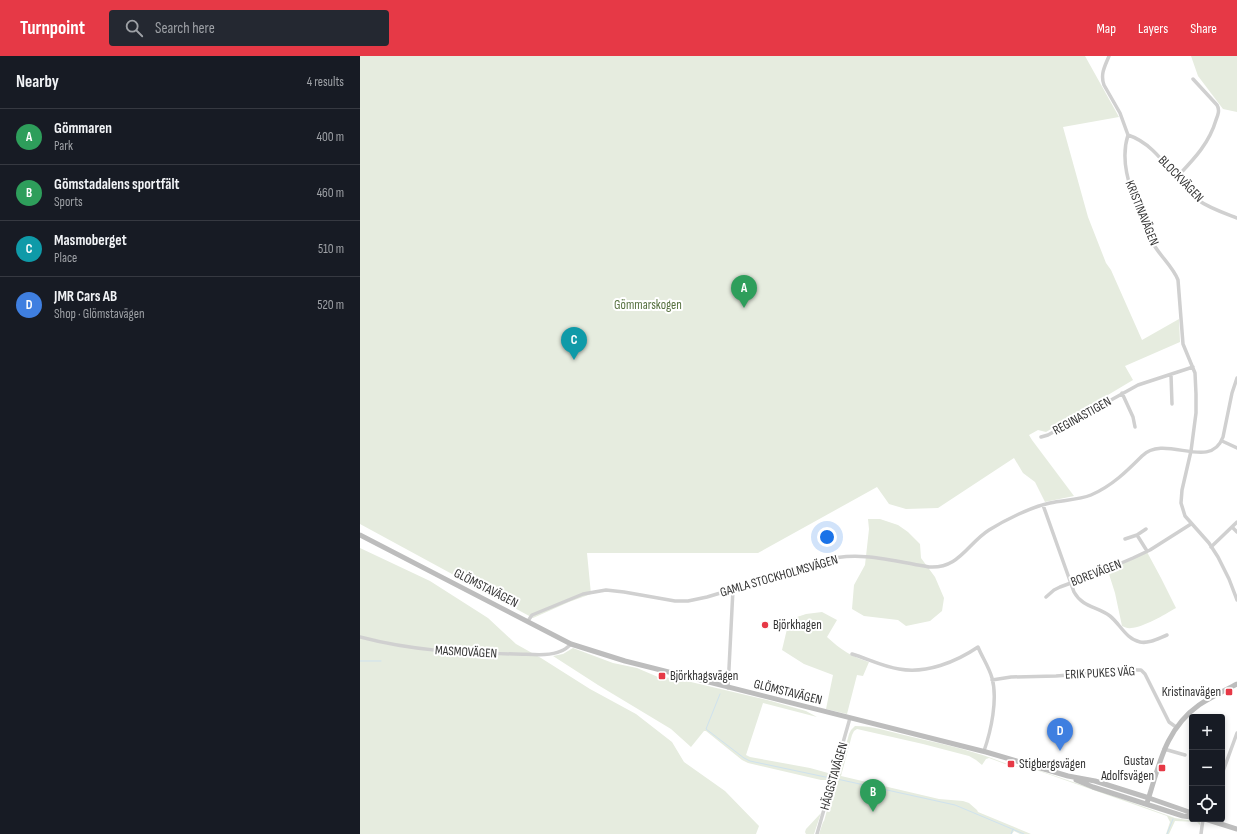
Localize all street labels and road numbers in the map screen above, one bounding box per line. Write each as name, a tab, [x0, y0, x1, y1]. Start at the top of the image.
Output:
street label: BLOCKVÄGEN	[1155, 152, 1207, 206]
street label: KRISTINAVÄGEN	[1122, 178, 1162, 248]
street label: REGINASTIGEN	[1050, 393, 1114, 439]
street label: GAMLA STOCKHOLMSVÄGEN	[718, 551, 840, 601]
street label: BOREVÄGEN	[1068, 556, 1124, 590]
street label: GLÖMSTAVÄGEN	[451, 564, 521, 611]
street label: MASMOVÄGEN	[434, 642, 498, 662]
street label: ERIK PUKES VÄG	[1065, 663, 1135, 683]
street label: GLÖMSTAVÄGEN	[752, 675, 824, 708]
street label: HÄGGSTAVÄGEN	[817, 740, 851, 812]

